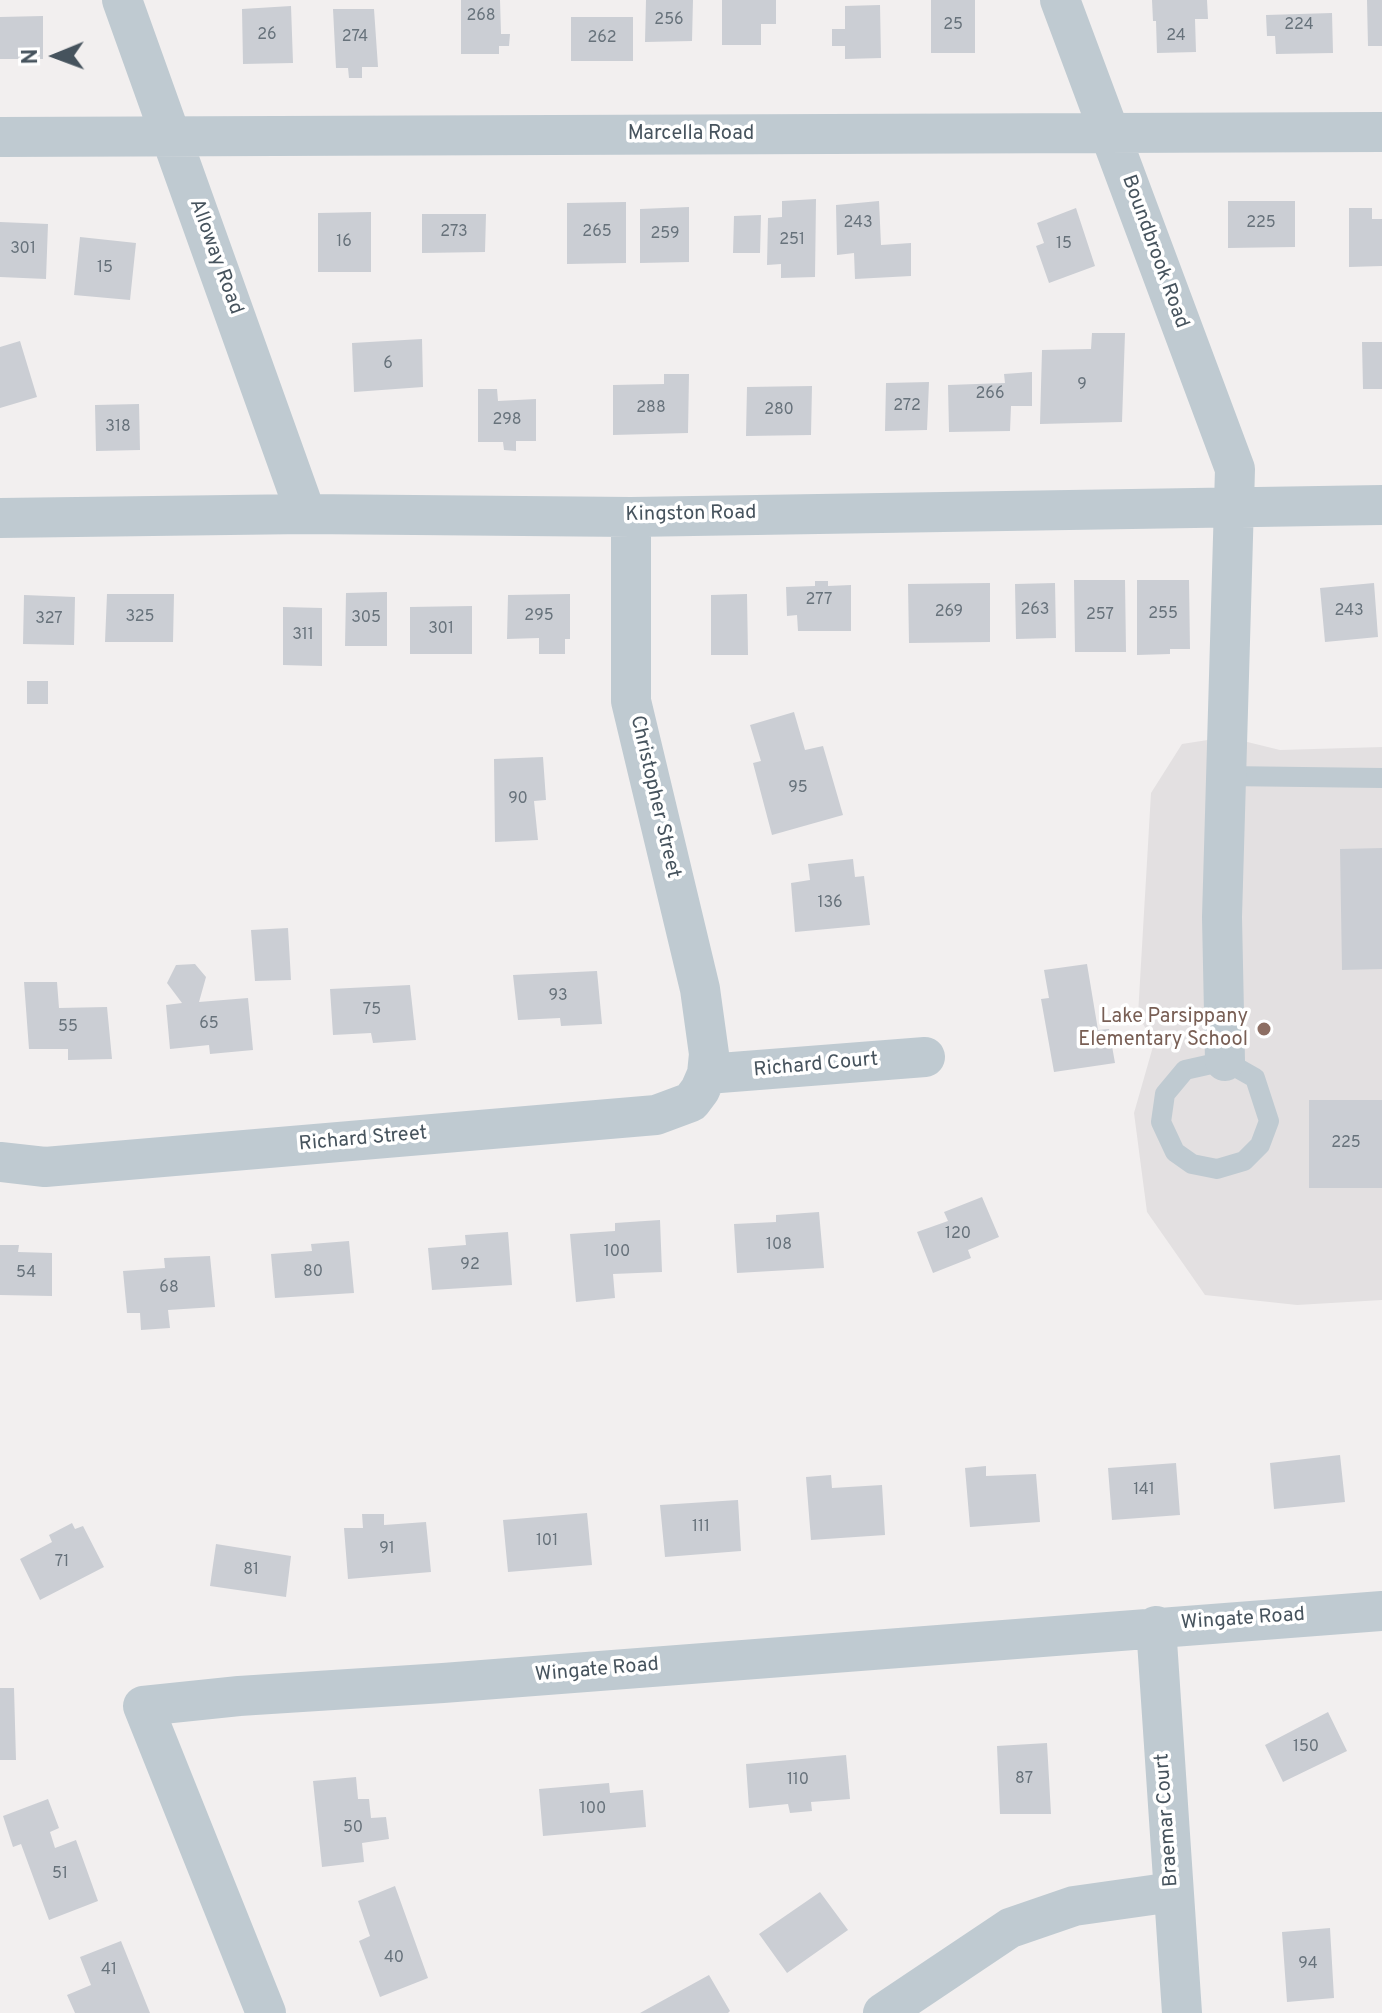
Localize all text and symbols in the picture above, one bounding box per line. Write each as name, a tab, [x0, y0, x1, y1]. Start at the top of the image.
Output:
house number: 268	[466, 7, 496, 27]
house number: 256	[654, 11, 684, 31]
north arrow	[16, 16, 96, 96]
house number: 25	[943, 16, 963, 36]
house number: 224	[1284, 16, 1314, 36]
house number: 26	[257, 26, 277, 46]
house number: 24	[1166, 27, 1186, 47]
house number: 274	[342, 28, 368, 48]
house number: 262	[587, 29, 617, 49]
text: N	[18, 48, 45, 65]
street label: Marcella Road	[628, 123, 754, 147]
street label: Boundbrook Road	[1115, 172, 1193, 332]
street label: Alloway Road	[183, 196, 247, 318]
house number: 243	[843, 214, 873, 234]
house number: 225	[1246, 214, 1276, 234]
house number: 273	[440, 223, 468, 243]
house number: 265	[582, 223, 612, 243]
house number: 259	[650, 225, 680, 245]
house number: 251	[779, 231, 805, 251]
house number: 16	[336, 233, 352, 253]
house number: 15	[1056, 235, 1072, 255]
house number: 301	[10, 240, 36, 260]
house number: 15	[97, 259, 113, 279]
house number: 6	[383, 355, 393, 375]
house number: 9	[1077, 376, 1087, 396]
house number: 266	[976, 385, 1004, 405]
house number: 272	[893, 397, 921, 417]
house number: 288	[636, 399, 666, 419]
house number: 280	[764, 401, 794, 421]
house number: 298	[492, 411, 522, 431]
house number: 318	[105, 418, 131, 438]
street label: Kingston Road	[625, 502, 757, 528]
house number: 277	[806, 591, 832, 611]
house number: 263	[1021, 601, 1049, 621]
house number: 243	[1334, 602, 1364, 622]
house number: 269	[935, 603, 963, 623]
house number: 255	[1148, 605, 1178, 625]
house number: 257	[1086, 606, 1114, 626]
house number: 295	[524, 607, 554, 627]
house number: 325	[125, 608, 155, 628]
house number: 305	[351, 609, 381, 629]
house number: 327	[35, 610, 63, 630]
house number: 301	[428, 620, 454, 640]
house number: 311	[292, 626, 314, 646]
street label: Christopher Street	[624, 713, 684, 881]
house number: 95	[788, 779, 808, 799]
house number: 90	[508, 790, 528, 810]
house number: 136	[817, 894, 843, 914]
house number: 93	[548, 987, 568, 1007]
house number: 75	[363, 1001, 381, 1021]
place label: Lake Parsippany Elementary School	[1078, 1006, 1248, 1053]
house number: 65	[199, 1015, 219, 1035]
house number: 55	[58, 1018, 78, 1038]
marker: Lake Parsippany Elementary School	[1255, 1020, 1273, 1038]
street label: Richard Court	[753, 1049, 879, 1083]
street label: Richard Street	[298, 1122, 428, 1158]
house number: 225	[1331, 1134, 1361, 1154]
house number: 120	[945, 1225, 971, 1245]
house number: 108	[766, 1236, 792, 1256]
house number: 100	[604, 1243, 630, 1263]
house number: 92	[460, 1256, 480, 1276]
house number: 80	[303, 1263, 323, 1283]
house number: 54	[16, 1264, 36, 1284]
house number: 68	[159, 1279, 179, 1299]
house number: 141	[1133, 1481, 1155, 1501]
house number: 111	[692, 1518, 710, 1538]
house number: 101	[536, 1532, 558, 1552]
house number: 91	[379, 1540, 395, 1560]
house number: 71	[55, 1553, 69, 1573]
house number: 81	[243, 1561, 259, 1581]
street label: Wingate Road	[1180, 1604, 1306, 1636]
street label: Wingate Road	[534, 1654, 660, 1688]
house number: 150	[1293, 1738, 1319, 1758]
street label: Braemar Court	[1151, 1752, 1185, 1888]
house number: 87	[1015, 1770, 1033, 1790]
house number: 110	[787, 1771, 809, 1791]
house number: 100	[580, 1800, 606, 1820]
house number: 50	[343, 1819, 363, 1839]
house number: 51	[52, 1865, 68, 1885]
house number: 40	[384, 1949, 404, 1969]
house number: 94	[1298, 1955, 1318, 1975]
house number: 41	[101, 1961, 117, 1981]

